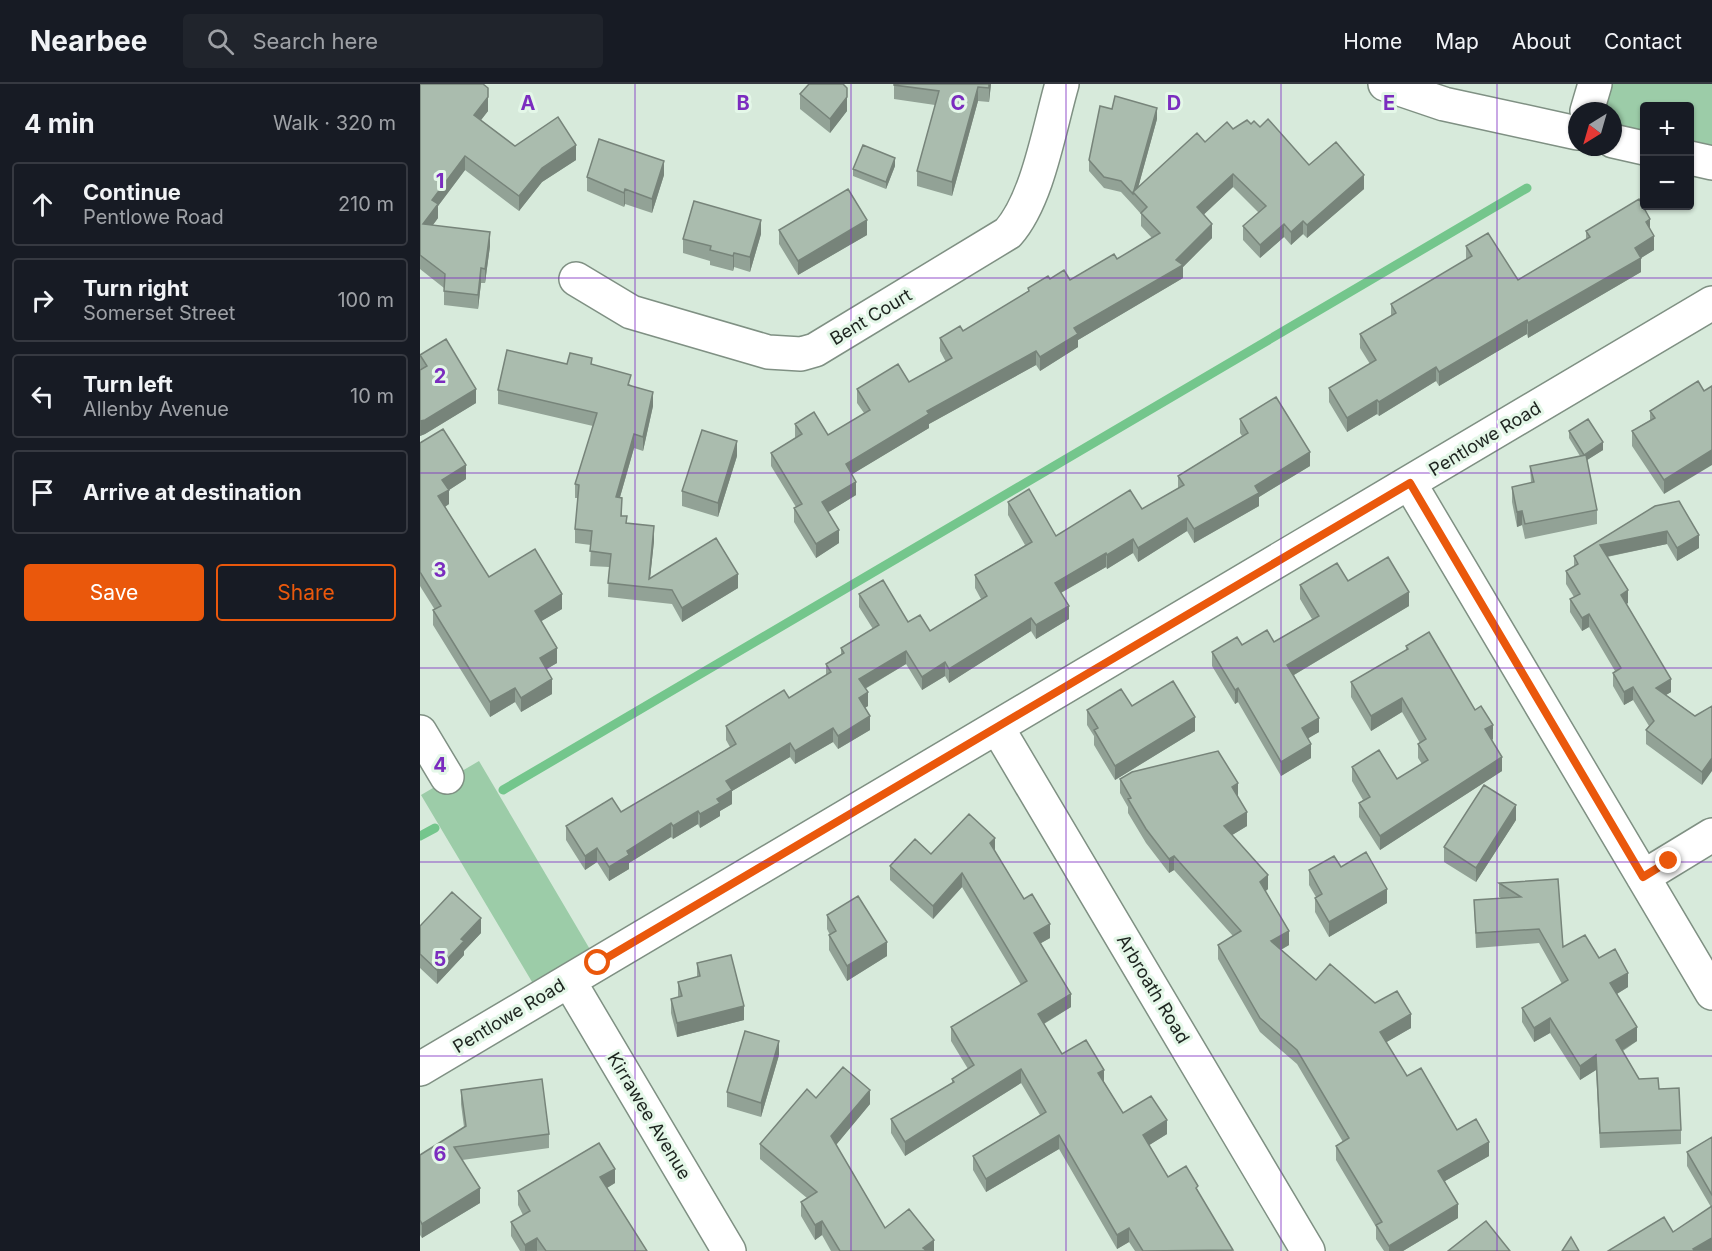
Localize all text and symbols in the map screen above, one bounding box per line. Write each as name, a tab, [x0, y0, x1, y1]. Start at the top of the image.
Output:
search box	[183, 14, 603, 68]
text: Nearbee	[30, 24, 147, 58]
icon: search	[204, 25, 237, 58]
text: Search here	[252, 28, 378, 54]
text: Home	[1343, 29, 1402, 54]
text: Map	[1435, 29, 1479, 54]
text: About	[1512, 29, 1571, 54]
text: Contact	[1604, 29, 1682, 54]
text: A	[521, 91, 536, 115]
text: B	[736, 91, 750, 115]
text: C	[951, 91, 965, 115]
text: D	[1167, 91, 1181, 115]
text: E	[1383, 91, 1395, 115]
north arrow	[1568, 102, 1622, 156]
map controls	[1640, 102, 1694, 210]
button: +	[1640, 102, 1694, 156]
text: 4 min	[24, 108, 95, 139]
text: Walk · 320 m	[273, 111, 396, 135]
button: −	[1640, 156, 1694, 210]
text: 1	[436, 169, 444, 193]
text: Continue	[83, 179, 181, 205]
icon: ahead	[26, 188, 59, 221]
text: 210 m	[338, 192, 394, 216]
text: Pentlowe Road	[83, 205, 224, 229]
text: Turn right	[83, 275, 189, 301]
icon: right	[26, 284, 59, 317]
street label: Bent Court	[826, 284, 915, 349]
text: 100 m	[337, 288, 394, 312]
text: Somerset Street	[83, 301, 235, 325]
text: 2	[434, 364, 446, 388]
text: Turn left	[83, 371, 173, 397]
icon: left	[26, 380, 59, 413]
text: 10 m	[350, 384, 394, 408]
text: Allenby Avenue	[83, 397, 229, 421]
street label: Pentlowe Road	[1425, 397, 1544, 480]
icon: arrive	[26, 476, 59, 509]
text: Arrive at destination	[83, 479, 302, 505]
text: 3	[434, 558, 446, 582]
button: Save	[24, 564, 204, 621]
button: Share	[216, 564, 396, 621]
text: 4	[433, 753, 447, 777]
route end	[1655, 847, 1681, 873]
street label: Arbroath Road	[1113, 931, 1194, 1047]
text: 5	[434, 947, 446, 971]
route start	[584, 949, 610, 975]
street label: Pentlowe Road	[449, 974, 568, 1057]
street label: Kirrawee Avenue	[603, 1048, 696, 1183]
text: 6	[434, 1142, 447, 1166]

